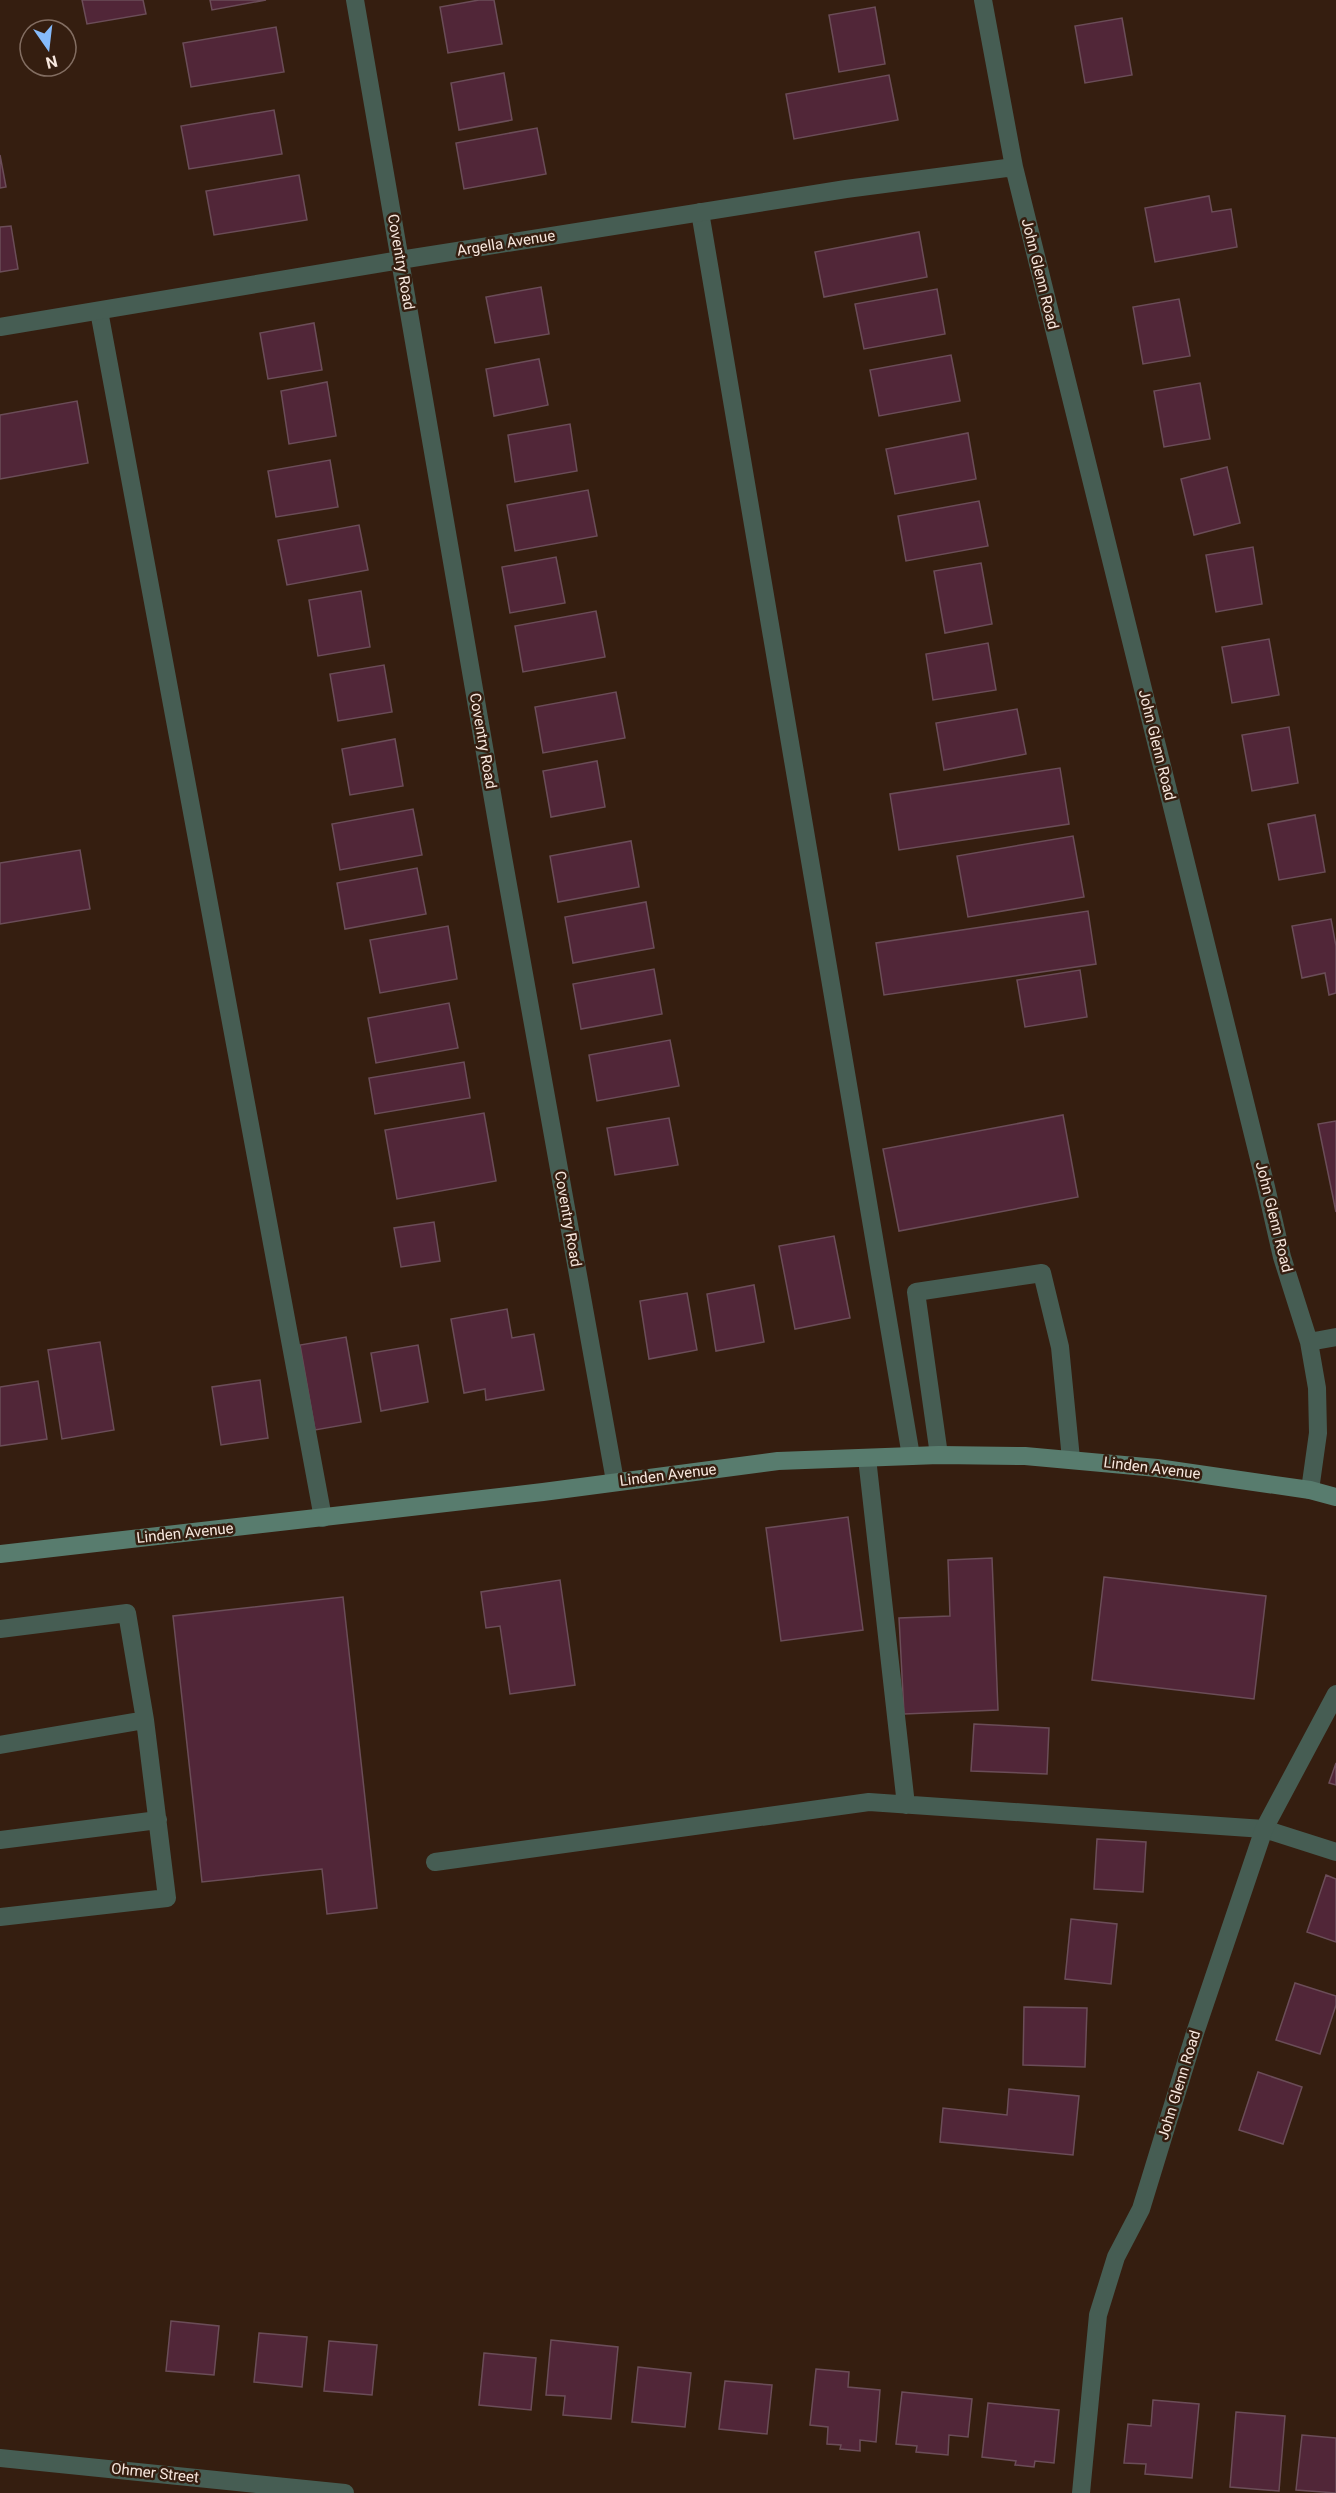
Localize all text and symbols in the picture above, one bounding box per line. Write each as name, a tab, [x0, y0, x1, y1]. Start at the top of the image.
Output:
north arrow	[18, 18, 78, 78]
text: N	[44, 51, 59, 73]
street label: Coventry Road	[384, 213, 418, 311]
street label: John Glenn Road	[1018, 217, 1062, 331]
street label: Argella Avenue	[456, 226, 557, 260]
street label: John Glenn Road	[1135, 688, 1179, 802]
street label: Coventry Road	[466, 692, 500, 790]
street label: John Glenn Road	[1252, 1160, 1296, 1274]
street label: Coventry Road	[551, 1170, 585, 1268]
street label: Linden Avenue	[1103, 1453, 1202, 1483]
street label: Linden Avenue	[619, 1460, 718, 1490]
street label: Linden Avenue	[136, 1519, 234, 1547]
street label: John Glenn Road	[1154, 2028, 1204, 2142]
street label: Ohmer Street	[110, 2459, 200, 2487]

